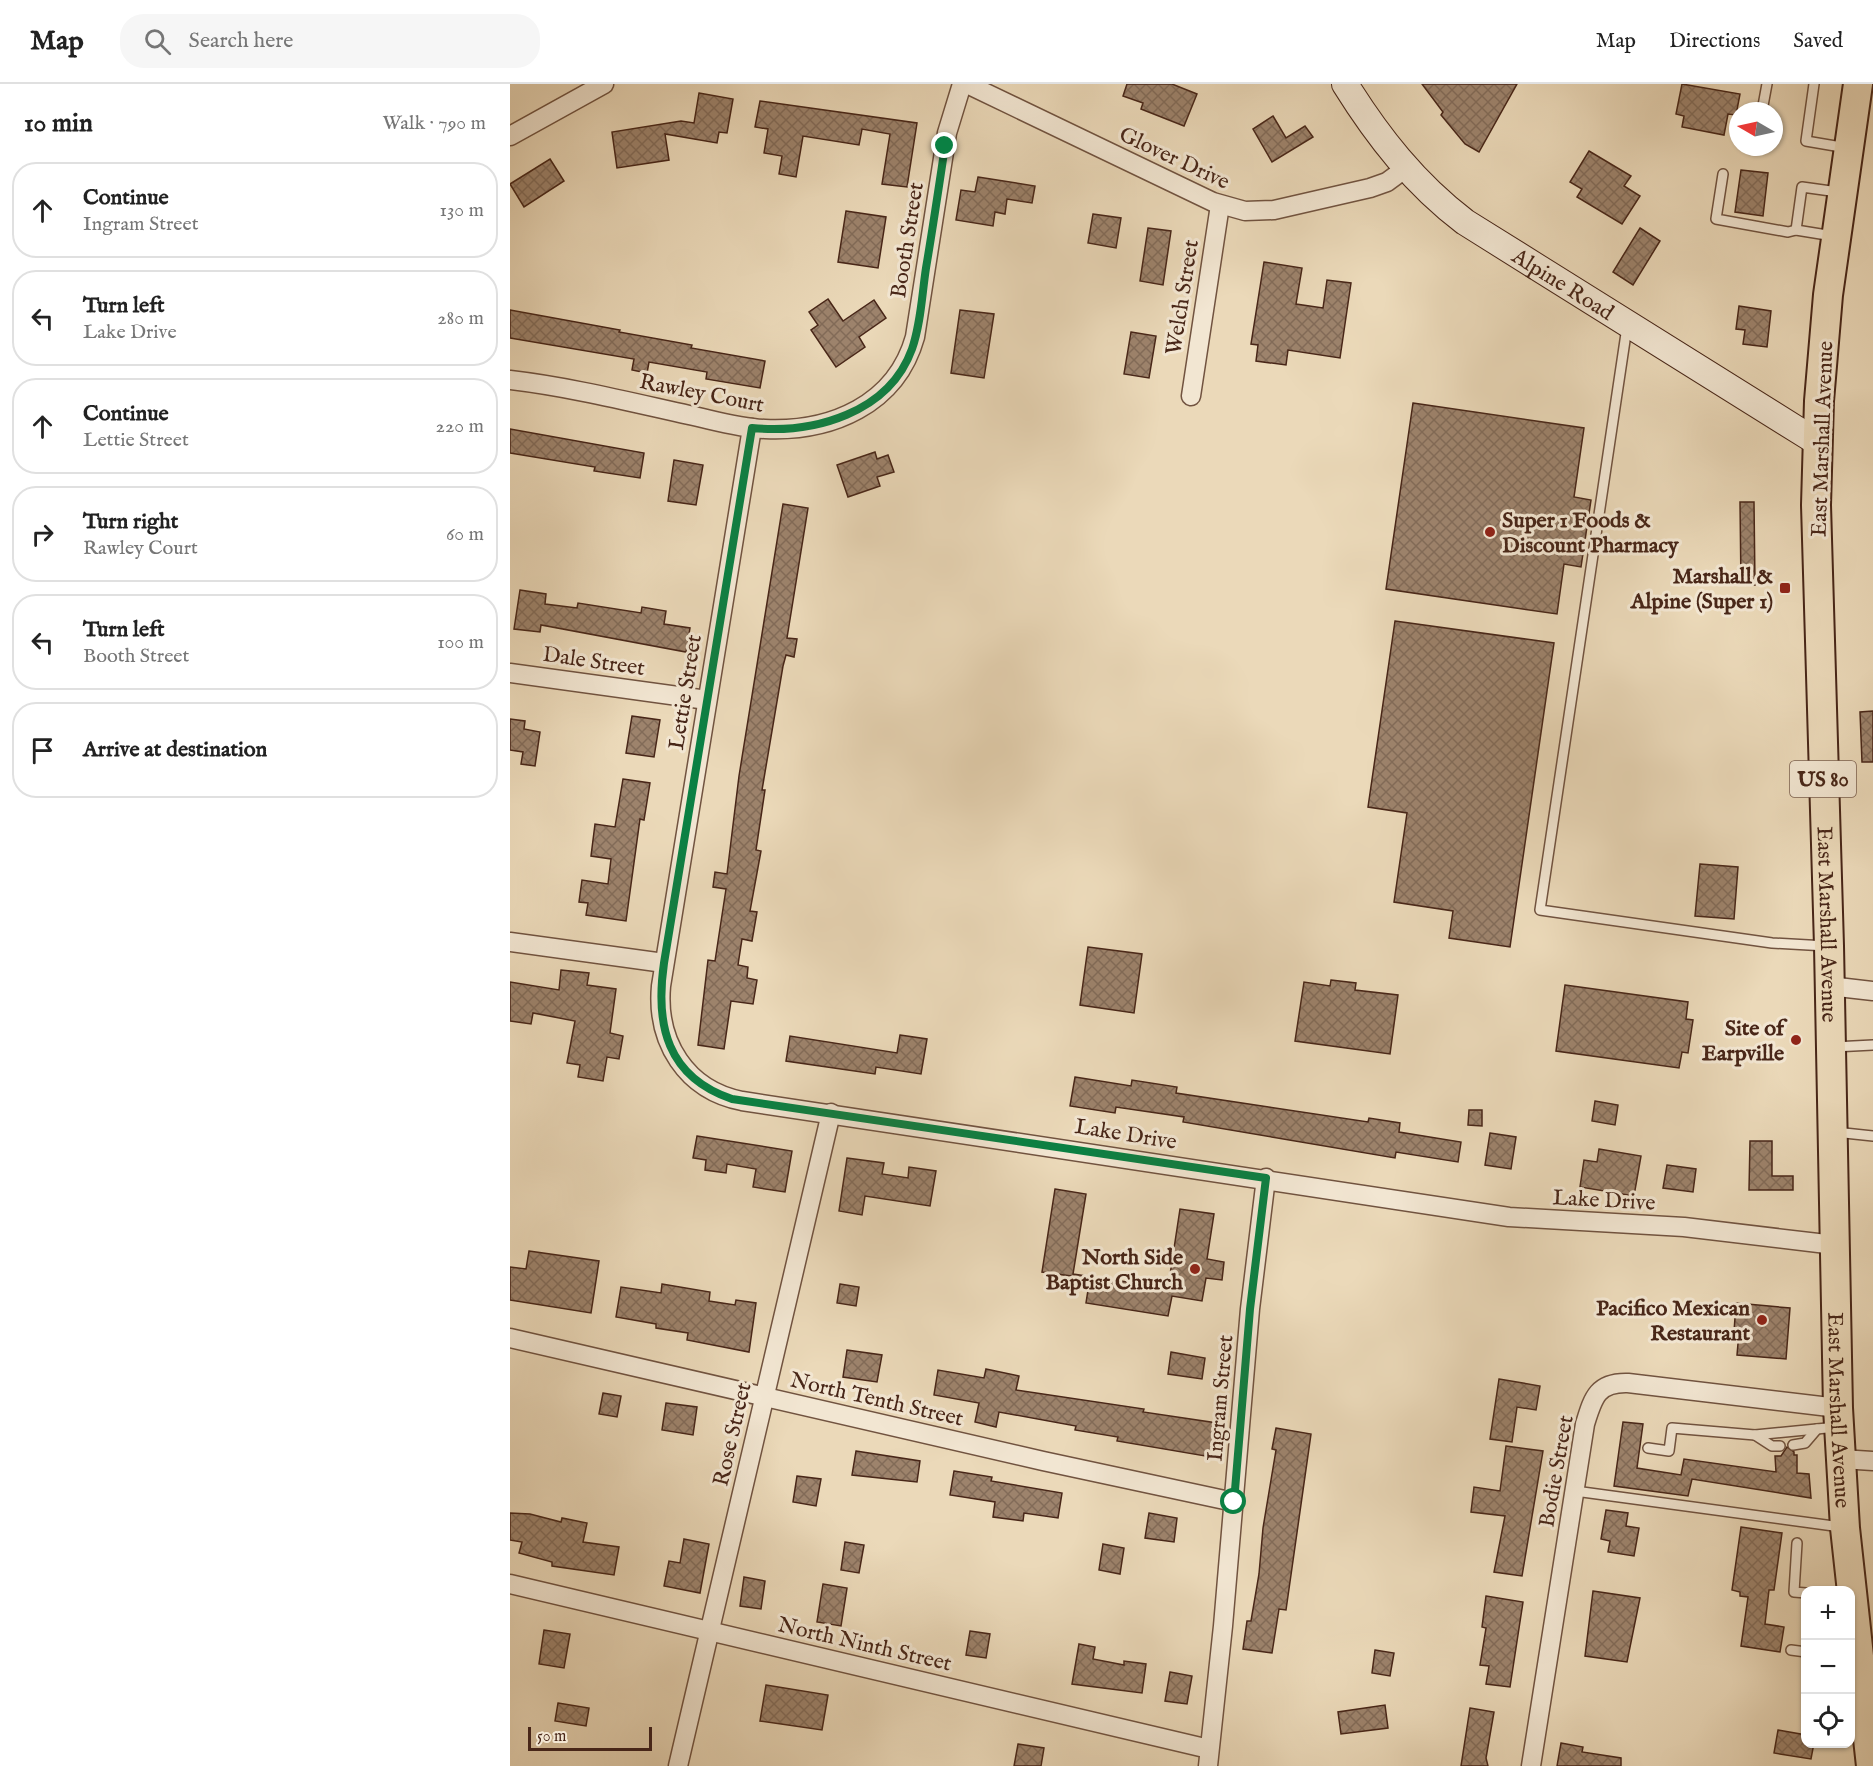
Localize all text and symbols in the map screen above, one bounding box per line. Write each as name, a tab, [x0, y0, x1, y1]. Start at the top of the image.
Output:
search box	[120, 14, 540, 68]
text: Map	[30, 24, 84, 59]
icon: search	[141, 25, 174, 58]
text: Search here	[189, 27, 293, 55]
text: Map	[1596, 28, 1636, 55]
text: Directions	[1669, 28, 1760, 55]
text: Saved	[1793, 28, 1843, 55]
north arrow	[1729, 102, 1783, 156]
text: 10 min	[24, 107, 93, 140]
text: Walk · 790 m	[382, 111, 486, 136]
street label: Glover Drive	[1114, 121, 1234, 197]
route end	[931, 132, 957, 158]
street label: Booth Street	[885, 180, 931, 300]
text: Continue	[83, 184, 169, 212]
icon: ahead	[26, 194, 59, 227]
text: 130 m	[439, 198, 484, 223]
text: Ingram Street	[83, 212, 199, 237]
street label: Welch Street	[1160, 237, 1206, 357]
street label: Alpine Road	[1505, 242, 1619, 328]
text: Turn left	[83, 292, 165, 320]
icon: left	[26, 302, 59, 335]
text: 280 m	[437, 306, 484, 331]
text: Lake Drive	[83, 320, 177, 345]
street label: East Marshall Avenue	[1806, 341, 1840, 538]
street label: Rawley Court	[637, 368, 767, 420]
text: Continue	[83, 400, 169, 428]
icon: ahead	[26, 410, 59, 443]
text: 220 m	[436, 414, 484, 439]
text: Lettie Street	[83, 428, 189, 453]
place label: Super 1 Foods & Discount Pharmacy	[1502, 507, 1680, 560]
text: Turn right	[83, 508, 178, 536]
icon: right	[26, 518, 59, 551]
text: 60 m	[446, 522, 484, 547]
marker: Super 1 Foods & Discount Pharmacy	[1483, 525, 1497, 539]
text: Rawley Court	[83, 536, 198, 561]
place label: Marshall & Alpine (Super 1)	[1630, 563, 1773, 616]
marker: Marshall & Alpine (Super 1)	[1778, 581, 1792, 595]
text: Turn left	[83, 616, 165, 644]
icon: left	[26, 626, 59, 659]
text: 100 m	[437, 630, 484, 655]
street label: Lettie Street	[663, 632, 709, 752]
street label: Dale Street	[541, 641, 647, 683]
text: Booth Street	[83, 644, 189, 669]
icon: arrive	[26, 734, 59, 767]
text: Arrive at destination	[83, 736, 267, 764]
road number: US 80	[1790, 761, 1856, 797]
street label: East Marshall Avenue	[1809, 826, 1842, 1023]
place label: Site of Earpville	[1702, 1015, 1788, 1068]
marker: Site of Earpville	[1789, 1033, 1803, 1047]
street label: Lake Drive	[1073, 1113, 1179, 1157]
street label: Lake Drive	[1552, 1184, 1656, 1218]
place label: North Side Baptist Church	[1046, 1244, 1183, 1297]
marker: North Side Baptist Church	[1188, 1262, 1202, 1276]
place label: Pacifico Mexican Restaurant	[1596, 1295, 1750, 1348]
street label: East Marshall Avenue	[1820, 1312, 1856, 1509]
marker: Pacifico Mexican Restaurant	[1755, 1313, 1769, 1327]
street label: Ingram Street	[1202, 1333, 1241, 1463]
street label: North Tenth Street	[787, 1366, 966, 1434]
street label: Rose Street	[707, 1379, 759, 1489]
street label: Bodie Street	[1533, 1413, 1581, 1530]
route start	[1220, 1488, 1246, 1514]
map controls	[1801, 1586, 1855, 1748]
button: +	[1801, 1586, 1855, 1640]
street label: North Ninth Street	[775, 1611, 955, 1679]
button: −	[1801, 1640, 1855, 1694]
button: locate	[1801, 1694, 1855, 1748]
scale bar	[528, 1724, 652, 1752]
text: 50 m	[537, 1727, 566, 1747]

